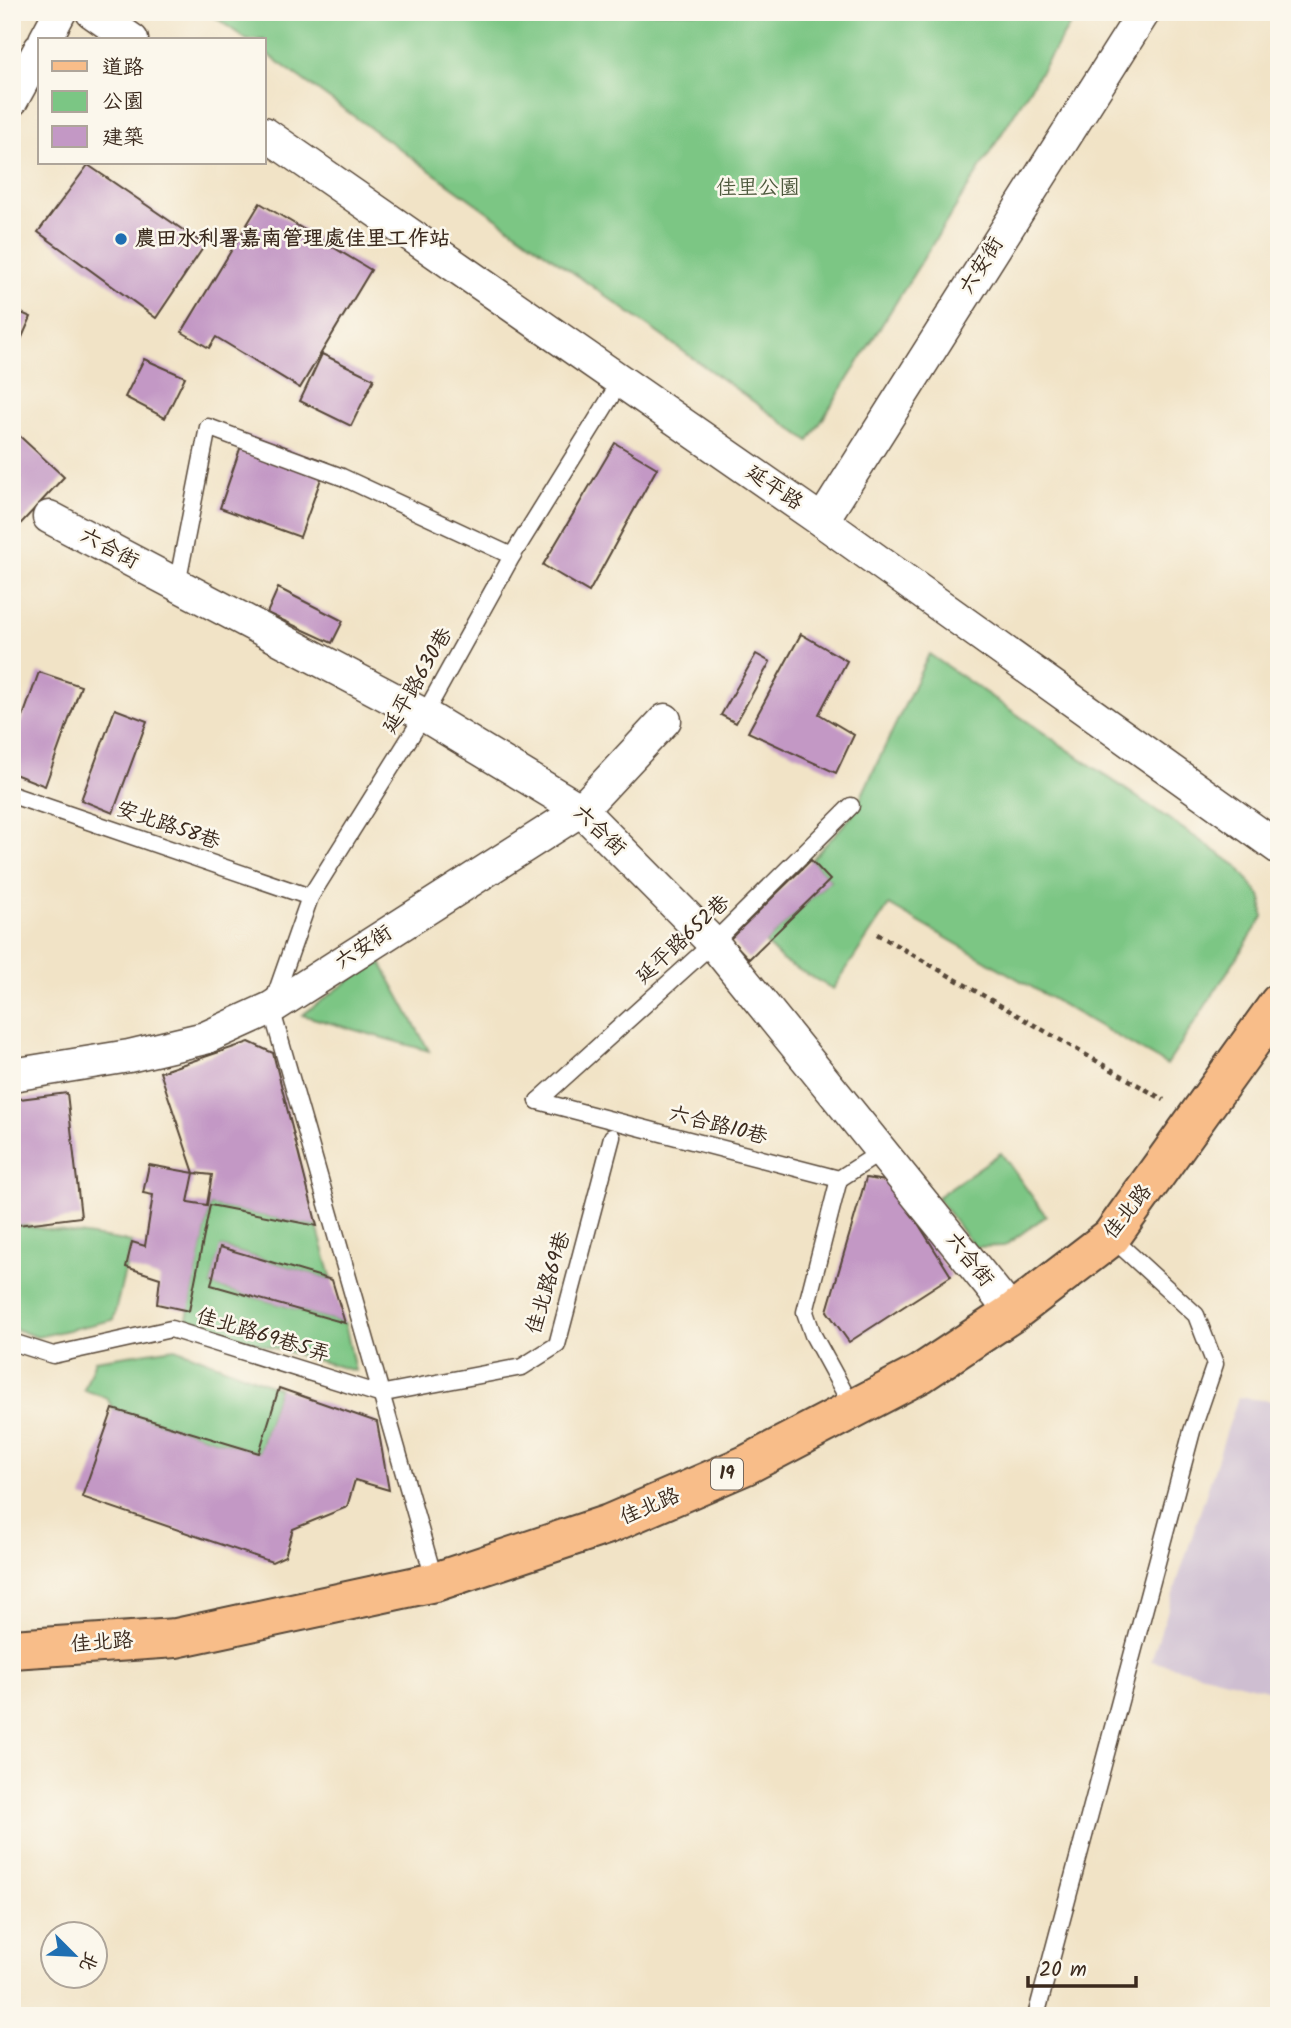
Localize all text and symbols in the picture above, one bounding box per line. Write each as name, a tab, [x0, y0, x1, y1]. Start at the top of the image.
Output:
legend	[38, 38, 266, 164]
text: 道路	[102, 52, 144, 85]
text: 公園	[102, 86, 144, 119]
text: 建築	[102, 122, 144, 155]
park label: 佳里公園	[716, 172, 800, 205]
place label: 農田水利署嘉南管理處佳里工作站	[135, 223, 450, 256]
marker: 農田水利署嘉南管理處佳里工作站	[113, 231, 129, 247]
street label: 六安街	[951, 231, 1013, 301]
street label: 延平路	[739, 457, 809, 519]
street label: 六合街	[73, 520, 145, 578]
street label: 延平路630巷	[374, 622, 462, 740]
street label: 安北路58巷	[112, 793, 224, 859]
street label: 六合街	[565, 797, 633, 865]
street label: 延平路652巷	[628, 887, 738, 993]
street label: 六安街	[329, 917, 399, 979]
street label: 六合路10巷	[665, 1098, 771, 1154]
street label: 佳北路	[1095, 1177, 1161, 1247]
street label: 六合街	[936, 1225, 1002, 1295]
street label: 佳北路69巷	[518, 1228, 580, 1338]
street label: 佳北路69巷5弄	[192, 1300, 334, 1372]
road number: 19	[711, 1458, 743, 1490]
street label: 佳北路	[615, 1480, 685, 1534]
street label: 佳北路	[69, 1624, 135, 1662]
north arrow	[38, 1920, 108, 1990]
scale bar	[1028, 1944, 1137, 1988]
text: 北	[70, 1946, 105, 1976]
text: 20 m	[1039, 1954, 1087, 1987]

